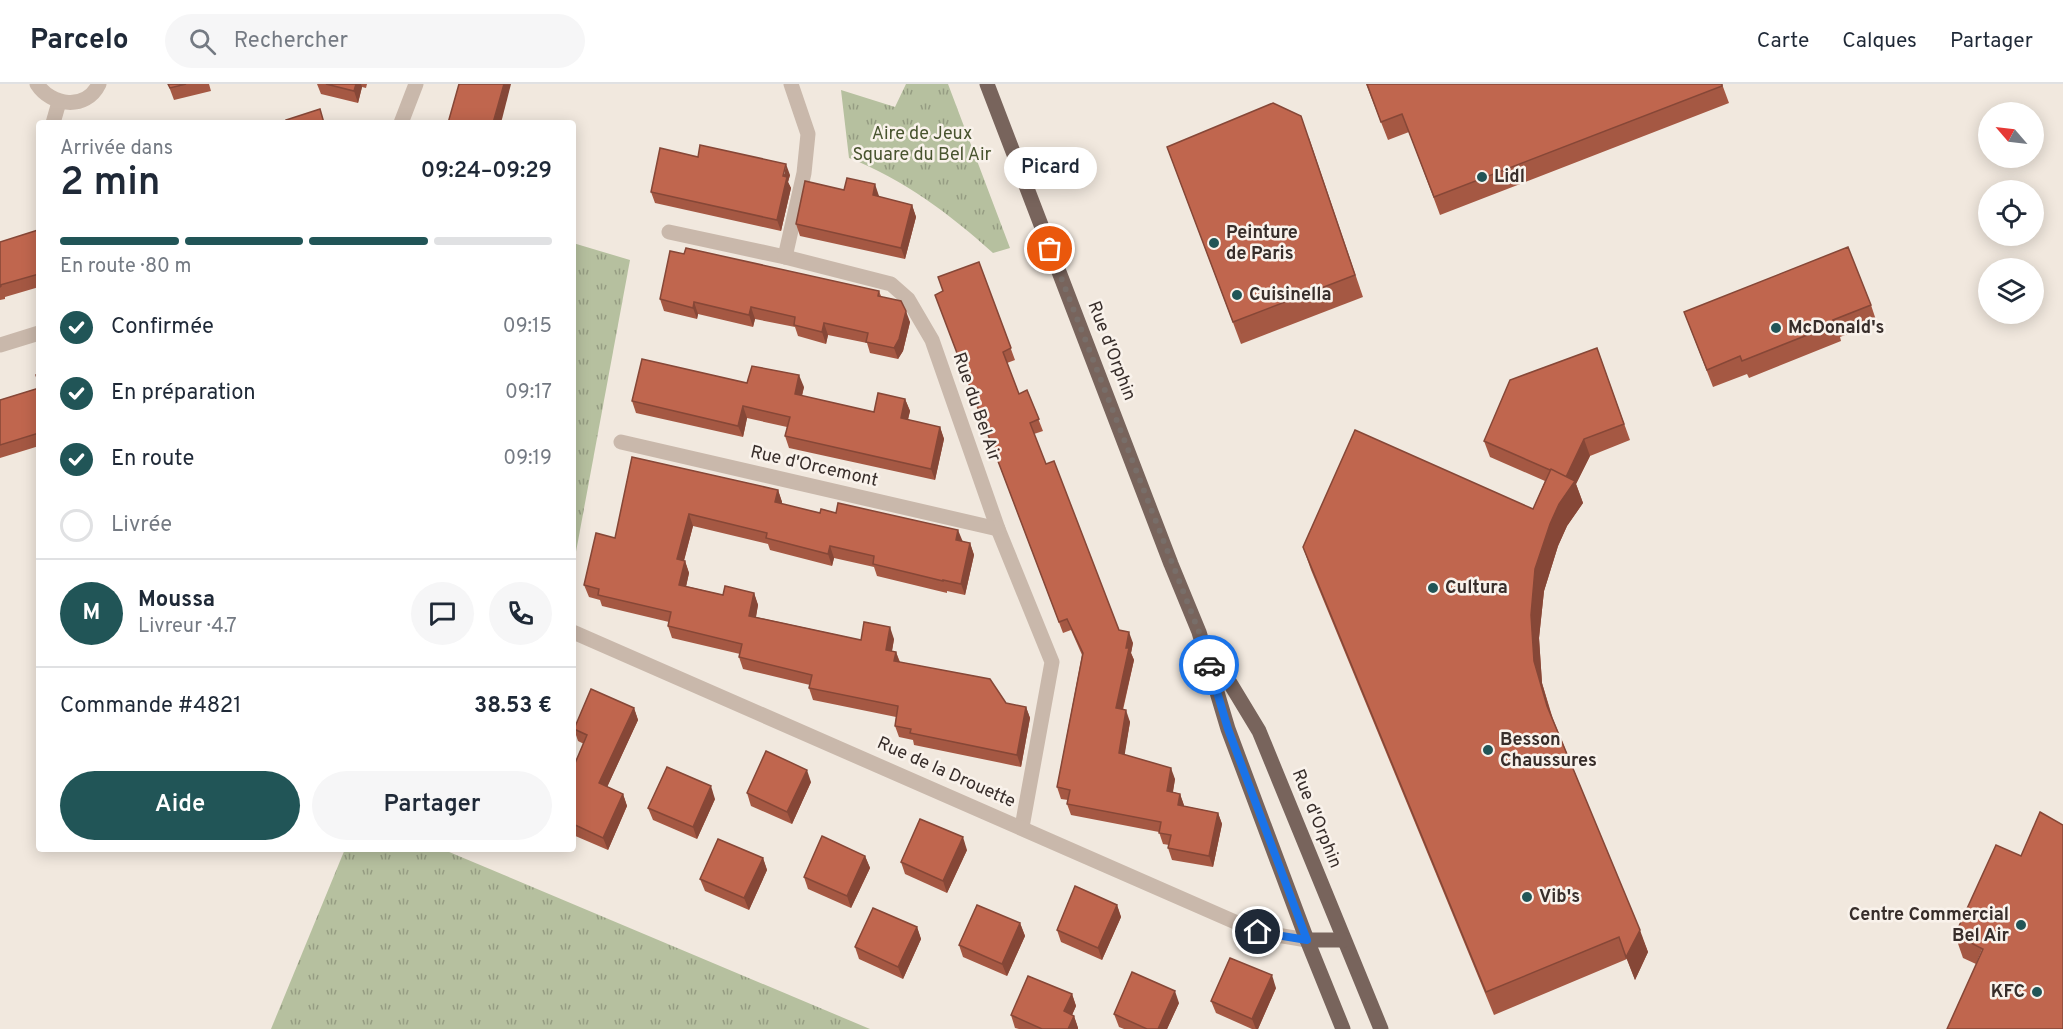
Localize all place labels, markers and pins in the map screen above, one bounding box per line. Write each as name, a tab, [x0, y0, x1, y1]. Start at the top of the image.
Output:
callout: Picard	[1004, 147, 1096, 189]
place label: Lidl	[1494, 166, 1525, 189]
marker: Lidl	[1475, 170, 1489, 184]
place label: Peinture de Paris	[1226, 222, 1298, 266]
pin	[1024, 223, 1075, 274]
marker: Peinture de Paris	[1207, 236, 1221, 250]
place label: Cuisinella	[1249, 284, 1331, 307]
marker: Cuisinella	[1230, 288, 1244, 302]
place label: McDonald's	[1788, 317, 1884, 340]
marker: McDonald's	[1769, 321, 1783, 335]
place label: Cultura	[1445, 577, 1508, 600]
marker: Cultura	[1426, 581, 1440, 595]
place label: Besson Chaussures	[1500, 729, 1597, 773]
marker: Besson Chaussures	[1481, 743, 1495, 757]
place label: Vib's	[1539, 886, 1580, 909]
marker: Vib's	[1520, 890, 1534, 904]
place label: Centre Commercial Bel Air	[1849, 904, 2009, 948]
pin	[1232, 906, 1283, 957]
marker: Centre Commercial Bel Air	[2014, 918, 2028, 932]
place label: KFC	[1991, 981, 2025, 1004]
marker: KFC	[2030, 985, 2044, 999]

